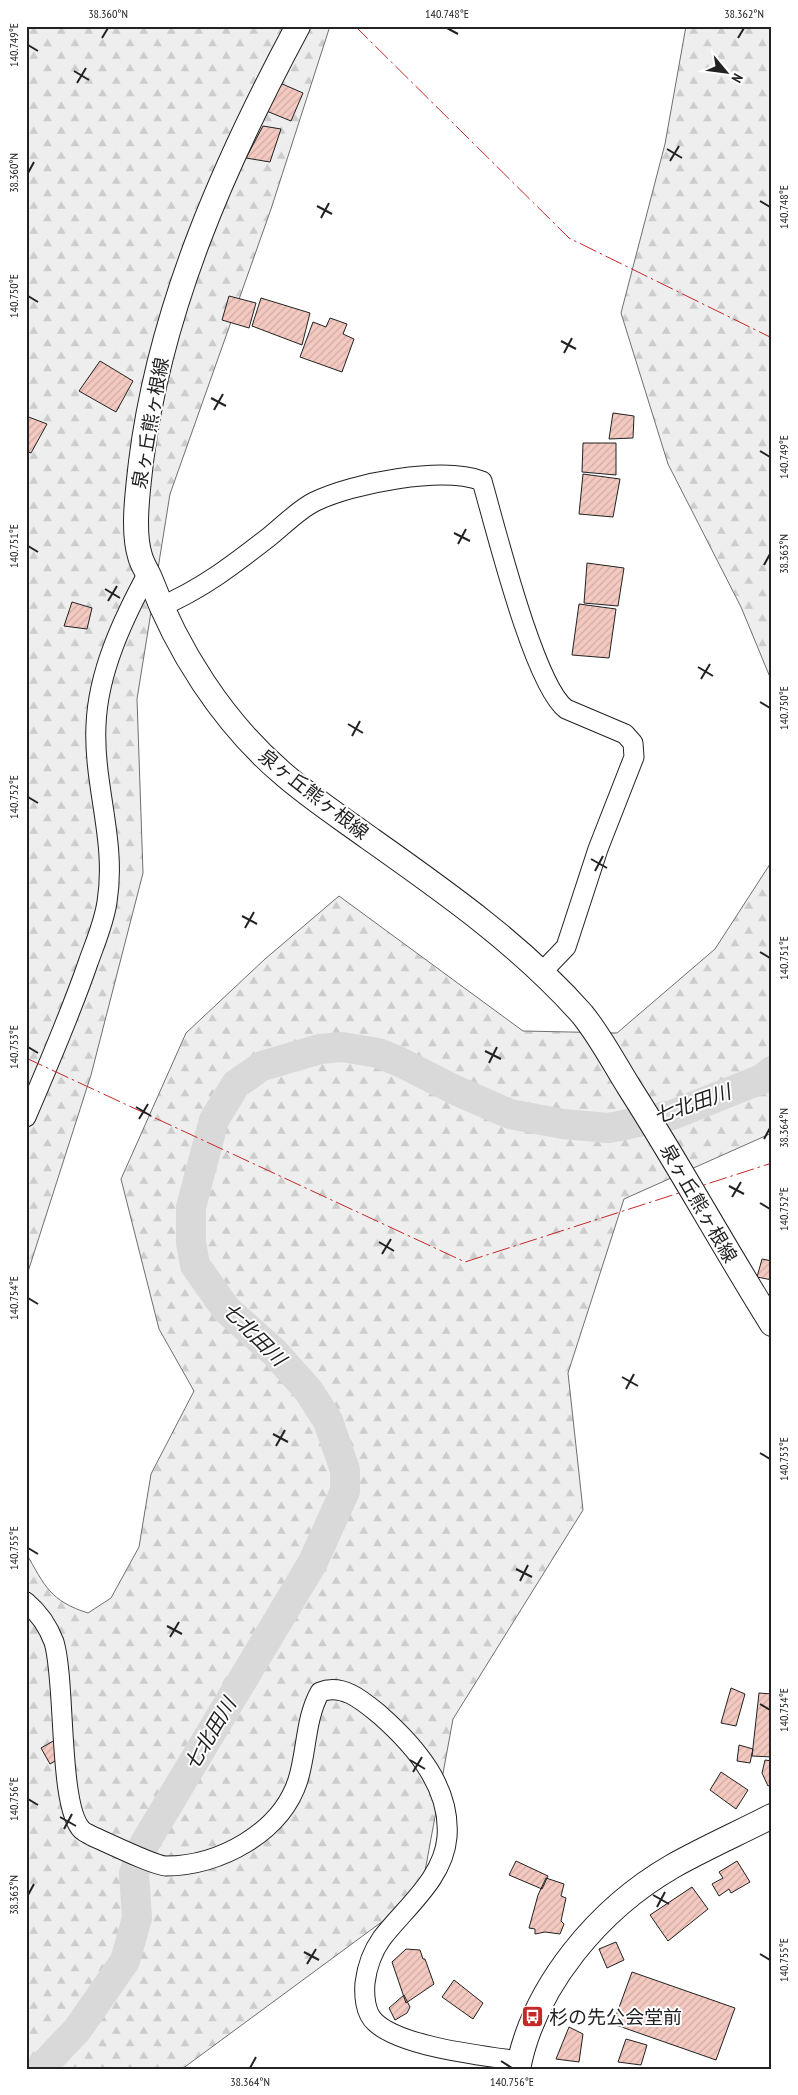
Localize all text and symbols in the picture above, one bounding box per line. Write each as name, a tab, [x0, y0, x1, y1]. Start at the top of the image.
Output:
text: 38.360°N	[88, 6, 128, 21]
text: 140.748°E	[425, 6, 469, 21]
text: 38.362°N	[724, 6, 764, 21]
text: 140.749°E	[6, 23, 21, 67]
north arrow	[700, 48, 750, 98]
text: N	[728, 71, 747, 86]
text: 38.360°N	[6, 153, 21, 193]
text: 140.748°E	[776, 185, 791, 229]
text: 140.750°E	[6, 274, 21, 318]
street label: 泉ヶ丘熊ヶ根線	[127, 355, 173, 491]
text: 140.749°E	[776, 435, 791, 479]
text: 140.751°E	[6, 524, 21, 568]
text: 38.363°N	[776, 534, 791, 574]
text: 140.750°E	[776, 686, 791, 730]
street label: 泉ヶ丘熊ヶ根線	[254, 744, 374, 844]
text: 140.752°E	[6, 775, 21, 819]
text: 140.751°E	[776, 936, 791, 980]
text: 140.753°E	[6, 1025, 21, 1069]
water label: 七北田川	[650, 1078, 736, 1129]
text: 38.364°N	[776, 1108, 791, 1148]
street label: 泉ヶ丘熊ヶ根線	[655, 1139, 743, 1267]
text: 140.752°E	[776, 1187, 791, 1231]
text: 140.754°E	[6, 1276, 21, 1320]
water label: 七北田川	[217, 1297, 293, 1373]
text: 140.753°E	[776, 1437, 791, 1481]
text: 140.755°E	[6, 1526, 21, 1570]
text: 140.754°E	[776, 1688, 791, 1732]
water label: 七北田川	[178, 1691, 243, 1775]
text: 140.756°E	[6, 1777, 21, 1821]
text: 38.363°N	[6, 1875, 21, 1915]
text: 140.755°E	[776, 1938, 791, 1982]
bus stop icon: 杉の先公会堂前	[521, 2005, 545, 2029]
place label: 杉の先公会堂前	[549, 2005, 682, 2029]
text: 38.364°N	[230, 2074, 270, 2089]
text: 140.756°E	[490, 2074, 534, 2089]

